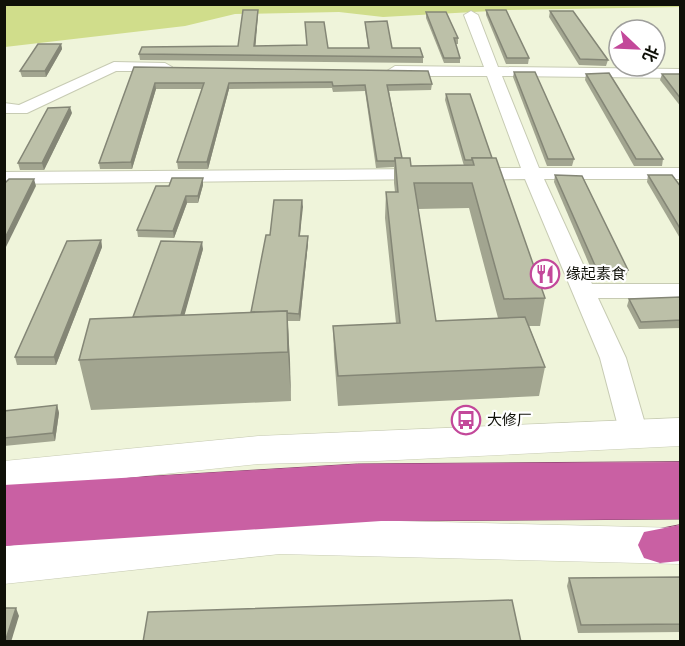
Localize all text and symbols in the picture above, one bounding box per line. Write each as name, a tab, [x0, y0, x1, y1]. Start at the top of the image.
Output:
north arrow	[607, 18, 667, 78]
text: 北	[638, 43, 662, 65]
restaurant icon: 缘起素食	[529, 258, 561, 290]
place label: 缘起素食	[566, 265, 626, 283]
bus stop icon: 大修厂	[450, 404, 482, 436]
place label: 大修厂	[487, 411, 532, 429]

